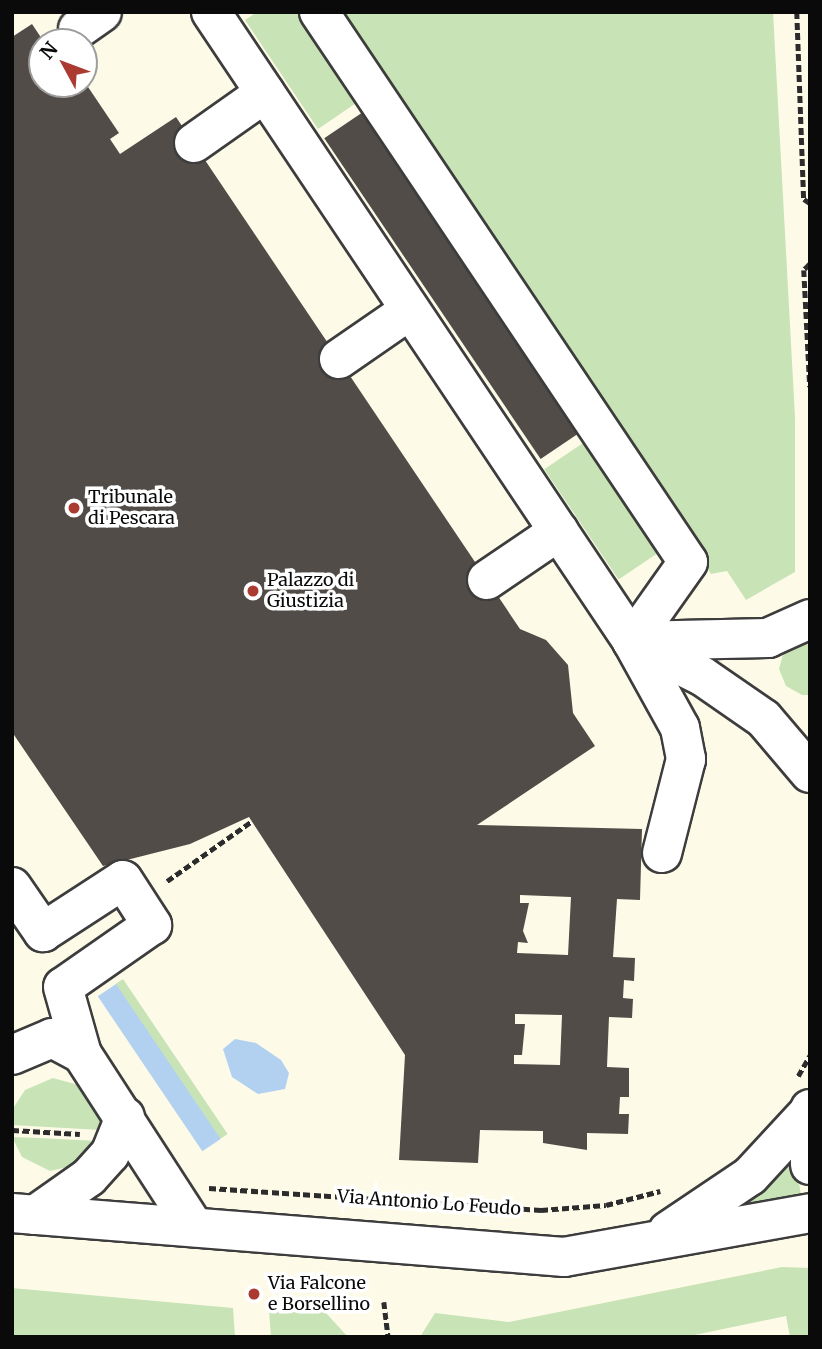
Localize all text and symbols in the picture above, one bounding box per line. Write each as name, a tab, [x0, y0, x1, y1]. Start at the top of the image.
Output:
north arrow	[28, 28, 98, 98]
text: N	[35, 37, 63, 64]
place label: Tribunale di Pescara	[88, 487, 175, 530]
marker: Tribunale di Pescara	[66, 500, 82, 516]
place label: Palazzo di Giustizia	[267, 570, 354, 612]
marker: Palazzo di Giustizia	[245, 583, 261, 599]
street label: Via Antonio Lo Feudo	[336, 1186, 522, 1220]
place label: Via Falcone e Borsellino	[268, 1273, 370, 1316]
marker: Via Falcone e Borsellino	[246, 1286, 262, 1302]

